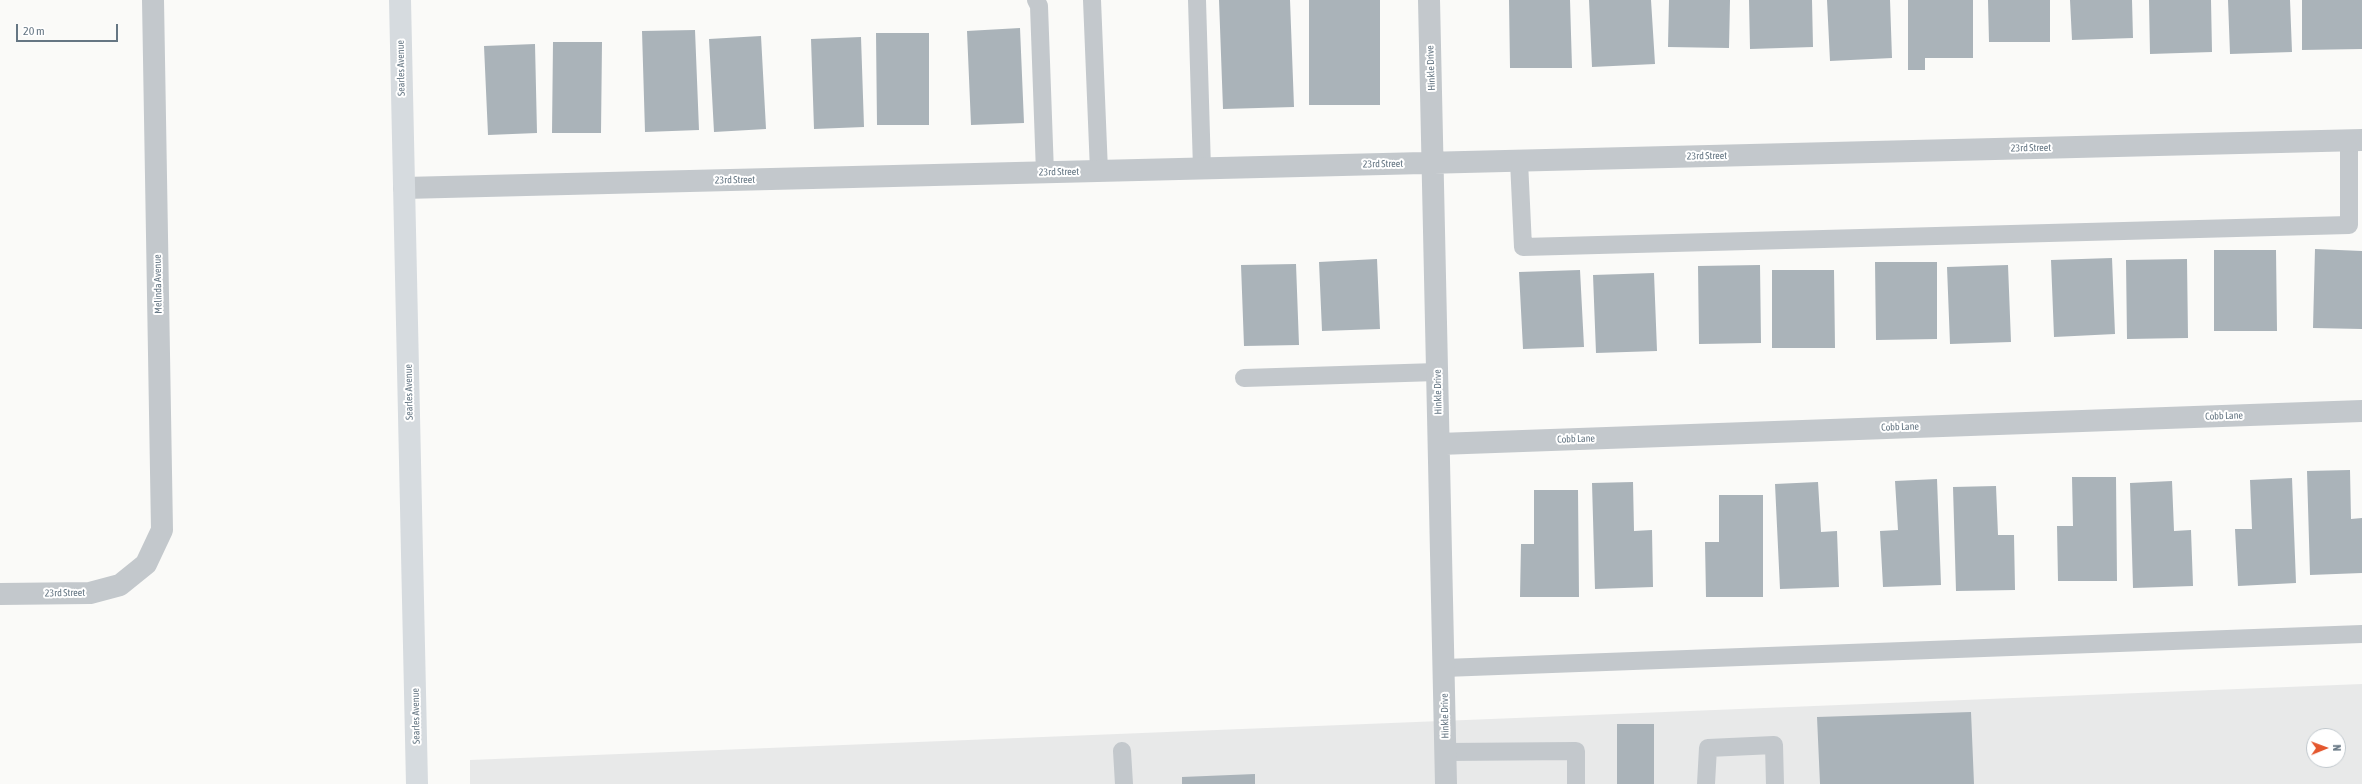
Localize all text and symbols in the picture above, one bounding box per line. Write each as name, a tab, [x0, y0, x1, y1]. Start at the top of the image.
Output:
scale bar	[18, 16, 120, 42]
text: 20 m	[23, 24, 45, 38]
street label: Searles Avenue	[395, 40, 407, 96]
street label: Hinkle Drive	[1424, 45, 1438, 91]
street label: 23rd Street	[2011, 142, 2051, 154]
street label: 23rd Street	[1687, 150, 1727, 162]
street label: 23rd Street	[1363, 158, 1403, 170]
street label: 23rd Street	[1039, 166, 1079, 178]
street label: 23rd Street	[715, 174, 755, 186]
street label: Melinda Avenue	[151, 254, 165, 314]
street label: Searles Avenue	[403, 364, 415, 420]
street label: Hinkle Drive	[1432, 369, 1444, 415]
street label: Cobb Lane	[2205, 409, 2243, 423]
street label: Cobb Lane	[1881, 420, 1919, 434]
street label: Cobb Lane	[1557, 432, 1595, 446]
street label: 23rd Street	[45, 587, 85, 599]
street label: Searles Avenue	[410, 688, 422, 744]
street label: Hinkle Drive	[1439, 693, 1451, 739]
north arrow	[2306, 728, 2346, 768]
text: N	[2331, 744, 2343, 751]

